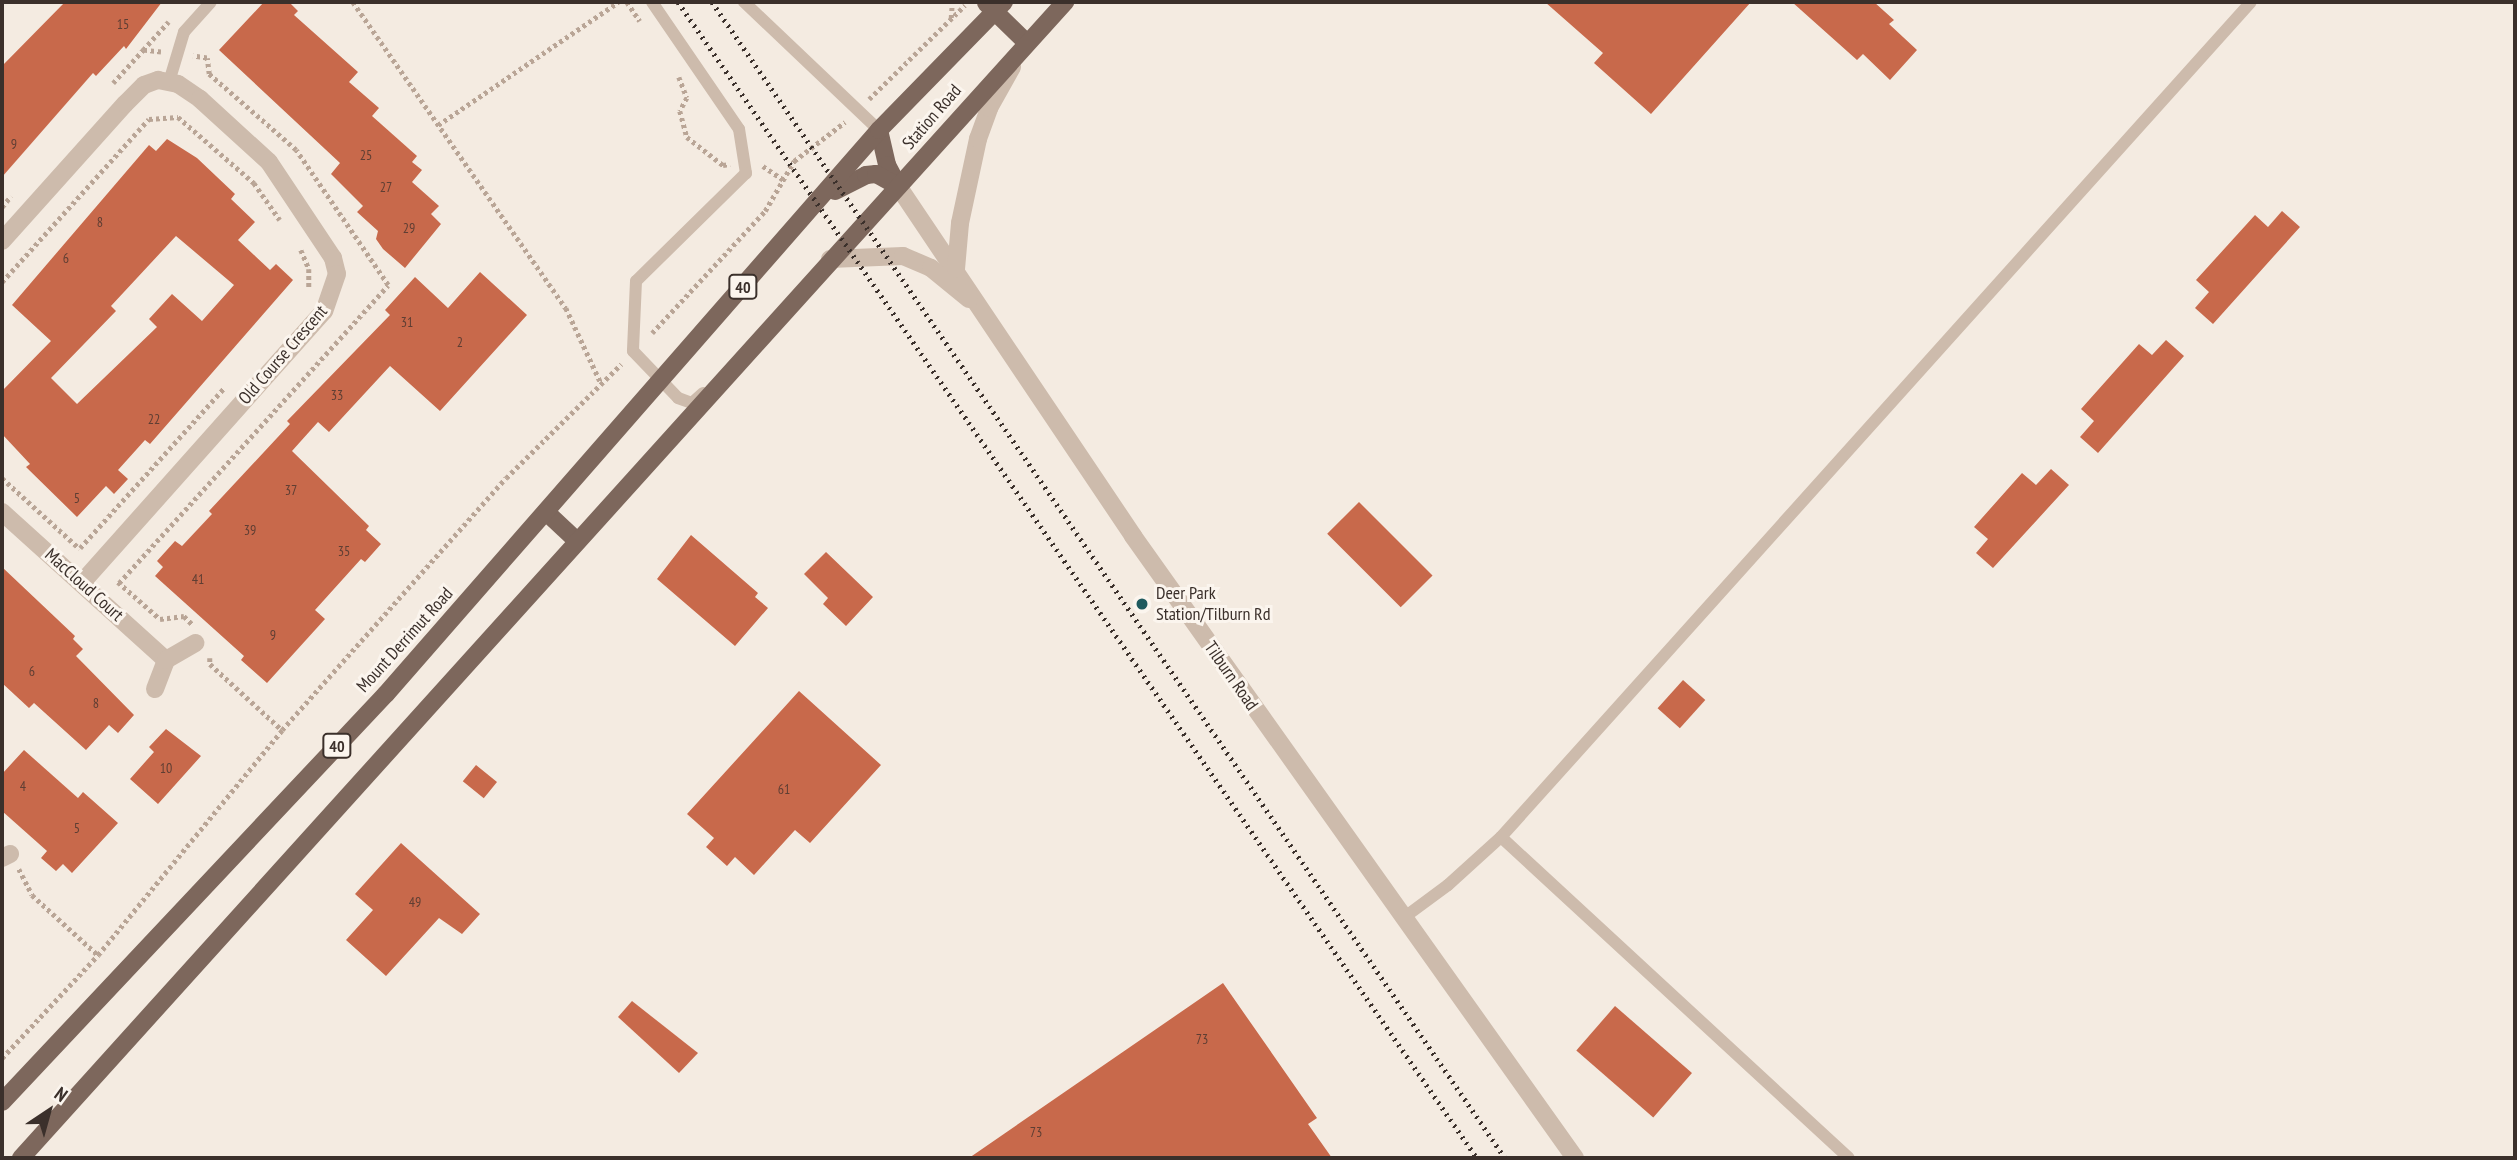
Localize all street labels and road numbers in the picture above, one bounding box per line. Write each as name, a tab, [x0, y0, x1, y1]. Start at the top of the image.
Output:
street label: Station Road	[898, 80, 966, 154]
road number: 40	[727, 274, 759, 300]
street label: Old Course Crescent	[234, 301, 332, 409]
street label: MacCloud Court	[40, 544, 128, 626]
street label: Mount Derrimut Road	[352, 583, 458, 697]
street label: Tilburn Road	[1199, 637, 1263, 715]
road number: 40	[321, 734, 353, 758]

